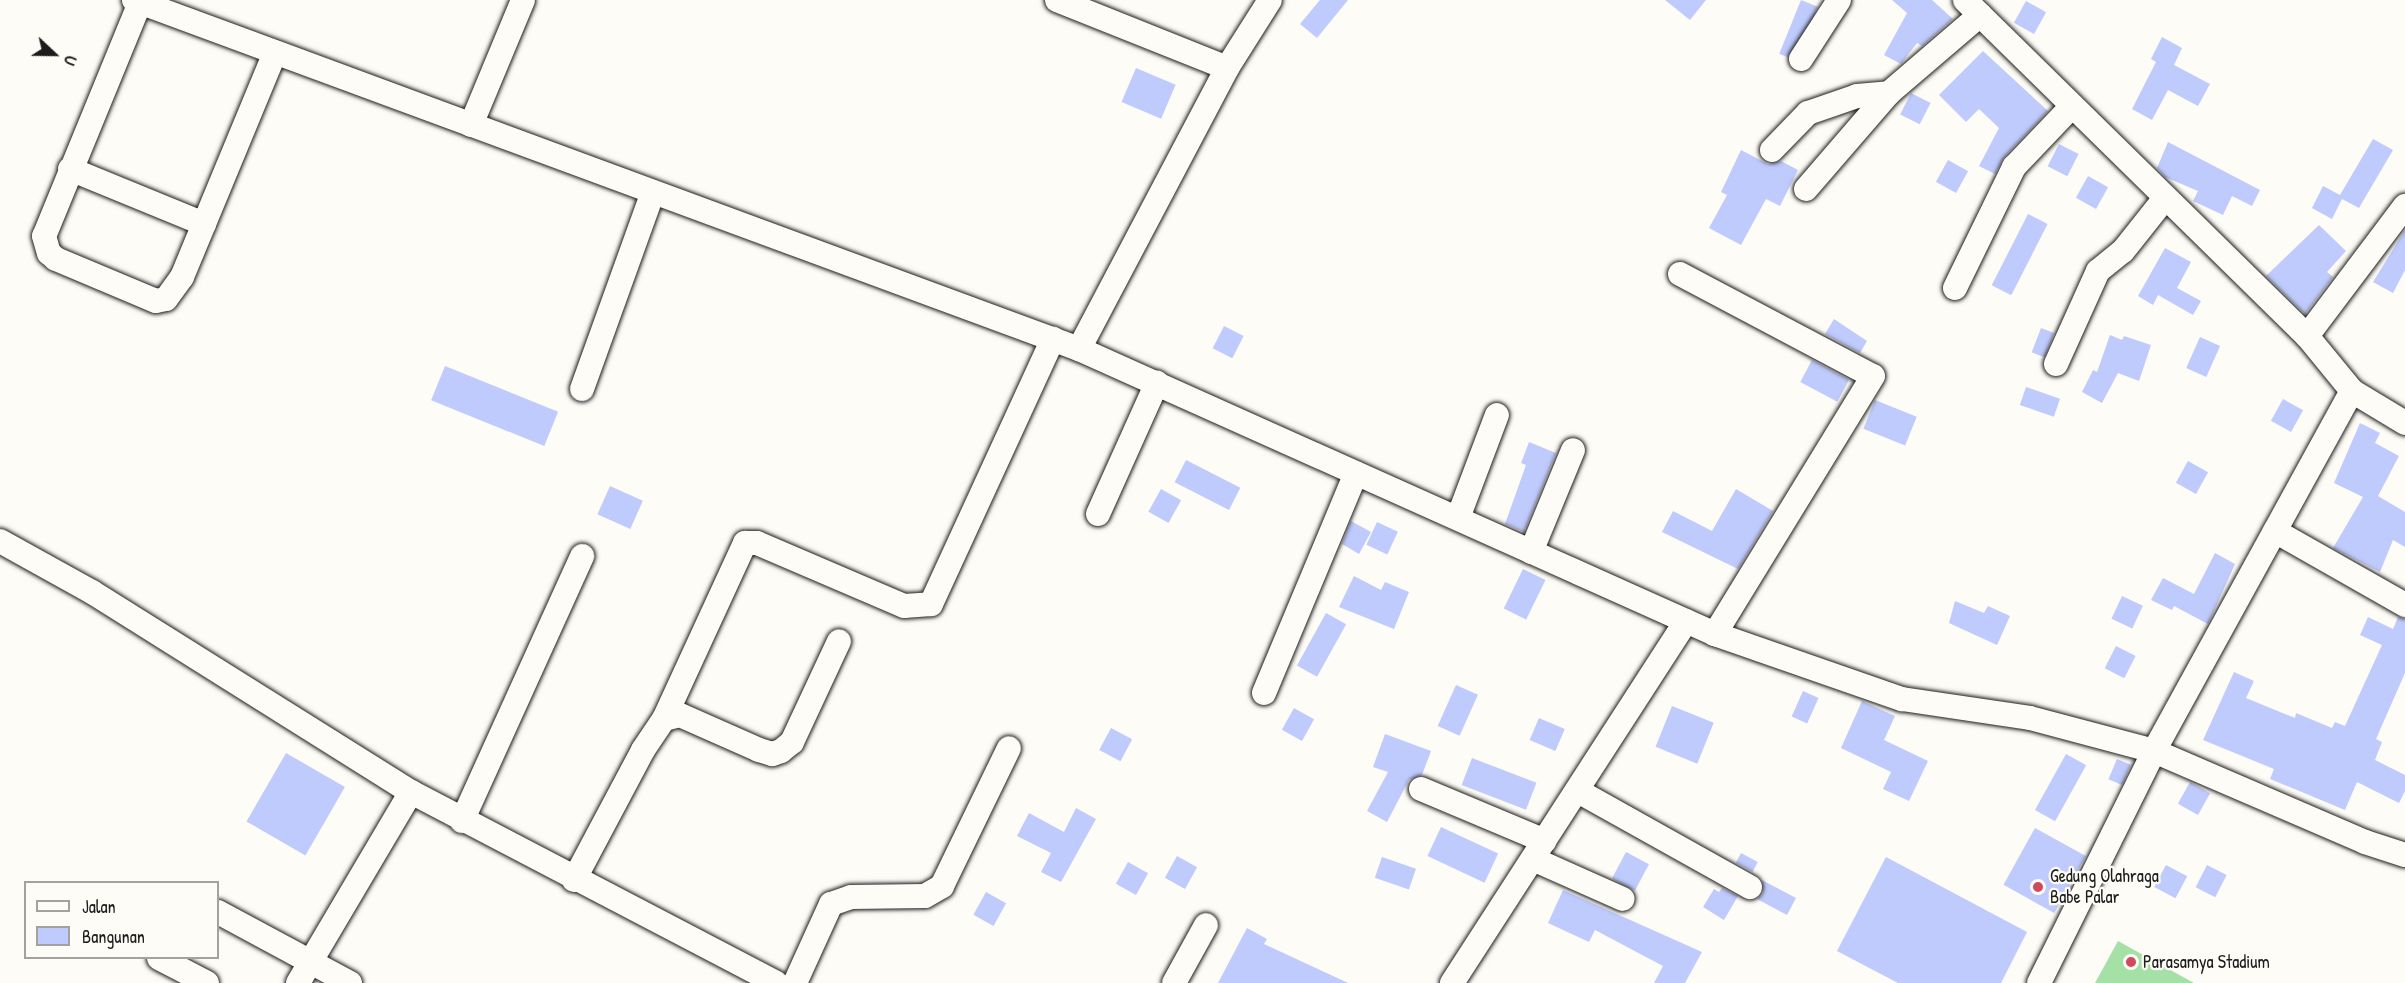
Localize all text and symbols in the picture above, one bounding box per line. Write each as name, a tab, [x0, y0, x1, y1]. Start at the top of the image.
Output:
north arrow	[24, 24, 84, 84]
text: U	[59, 53, 83, 69]
place label: Gedung Olahraga Babe Palar	[2050, 866, 2159, 908]
marker: Gedung Olahraga Babe Palar	[2031, 880, 2045, 894]
legend	[24, 881, 219, 959]
text: Jalan	[82, 894, 116, 919]
text: Bangunan	[82, 924, 145, 949]
place label: Parasamya Stadium	[2143, 951, 2270, 973]
marker: Parasamya Stadium	[2124, 955, 2138, 969]

